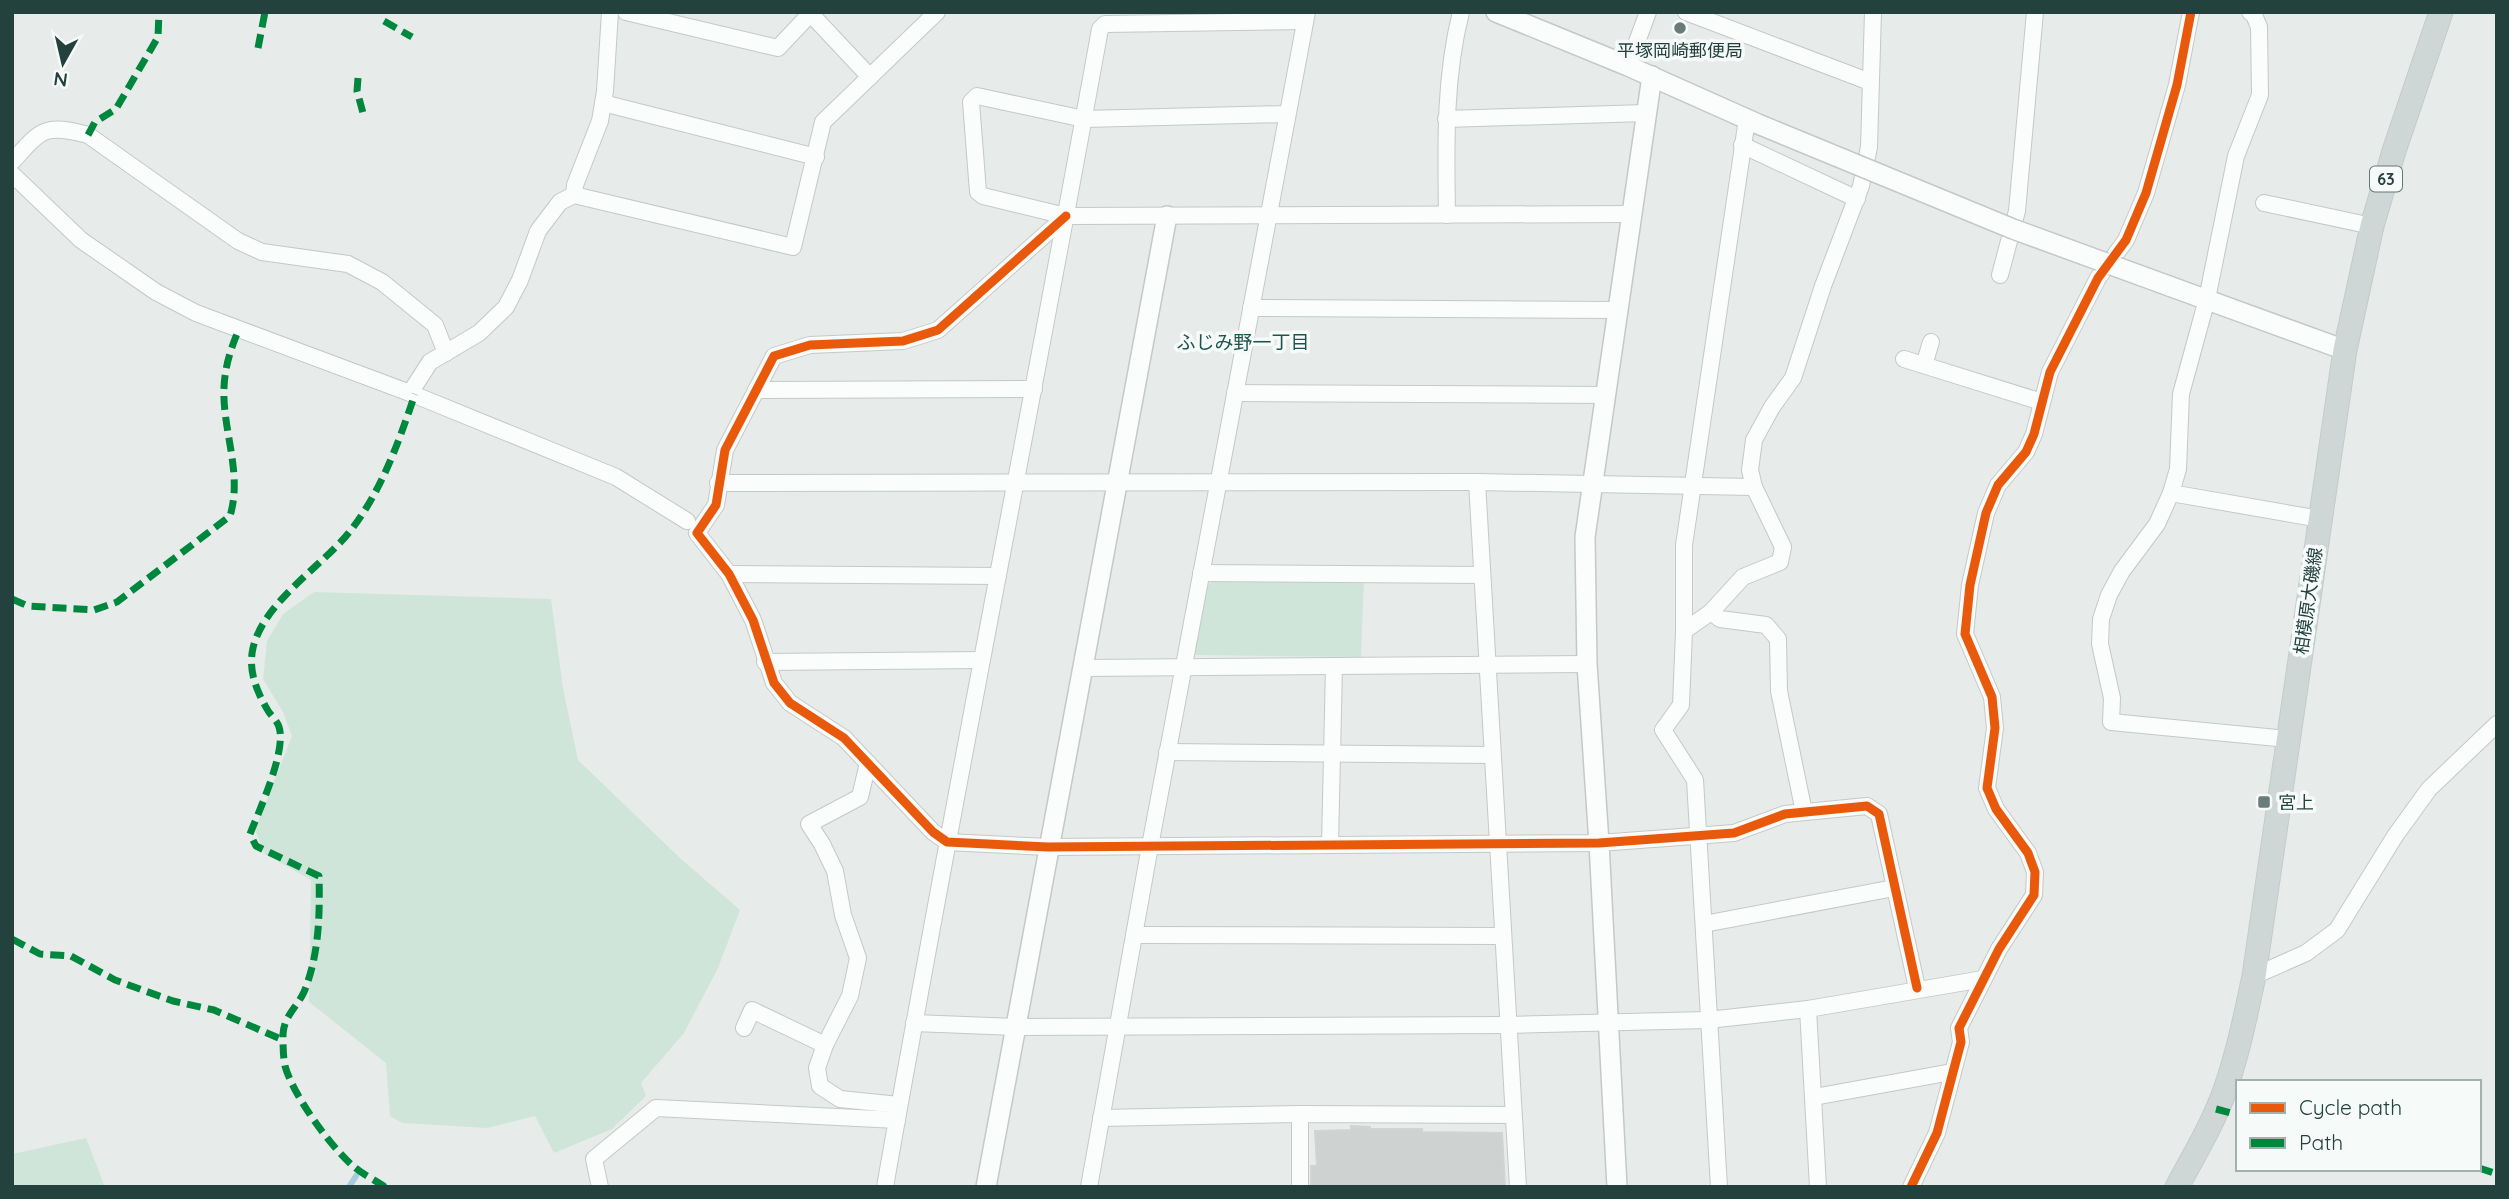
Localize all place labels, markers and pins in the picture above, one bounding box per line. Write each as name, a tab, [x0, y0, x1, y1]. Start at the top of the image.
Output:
marker: 平塚岡崎郵便局	[1672, 20, 1688, 36]
place label: 平塚岡崎郵便局	[1617, 39, 1743, 62]
place label: 宮上	[2278, 791, 2314, 814]
marker: 宮上	[2256, 794, 2272, 810]

